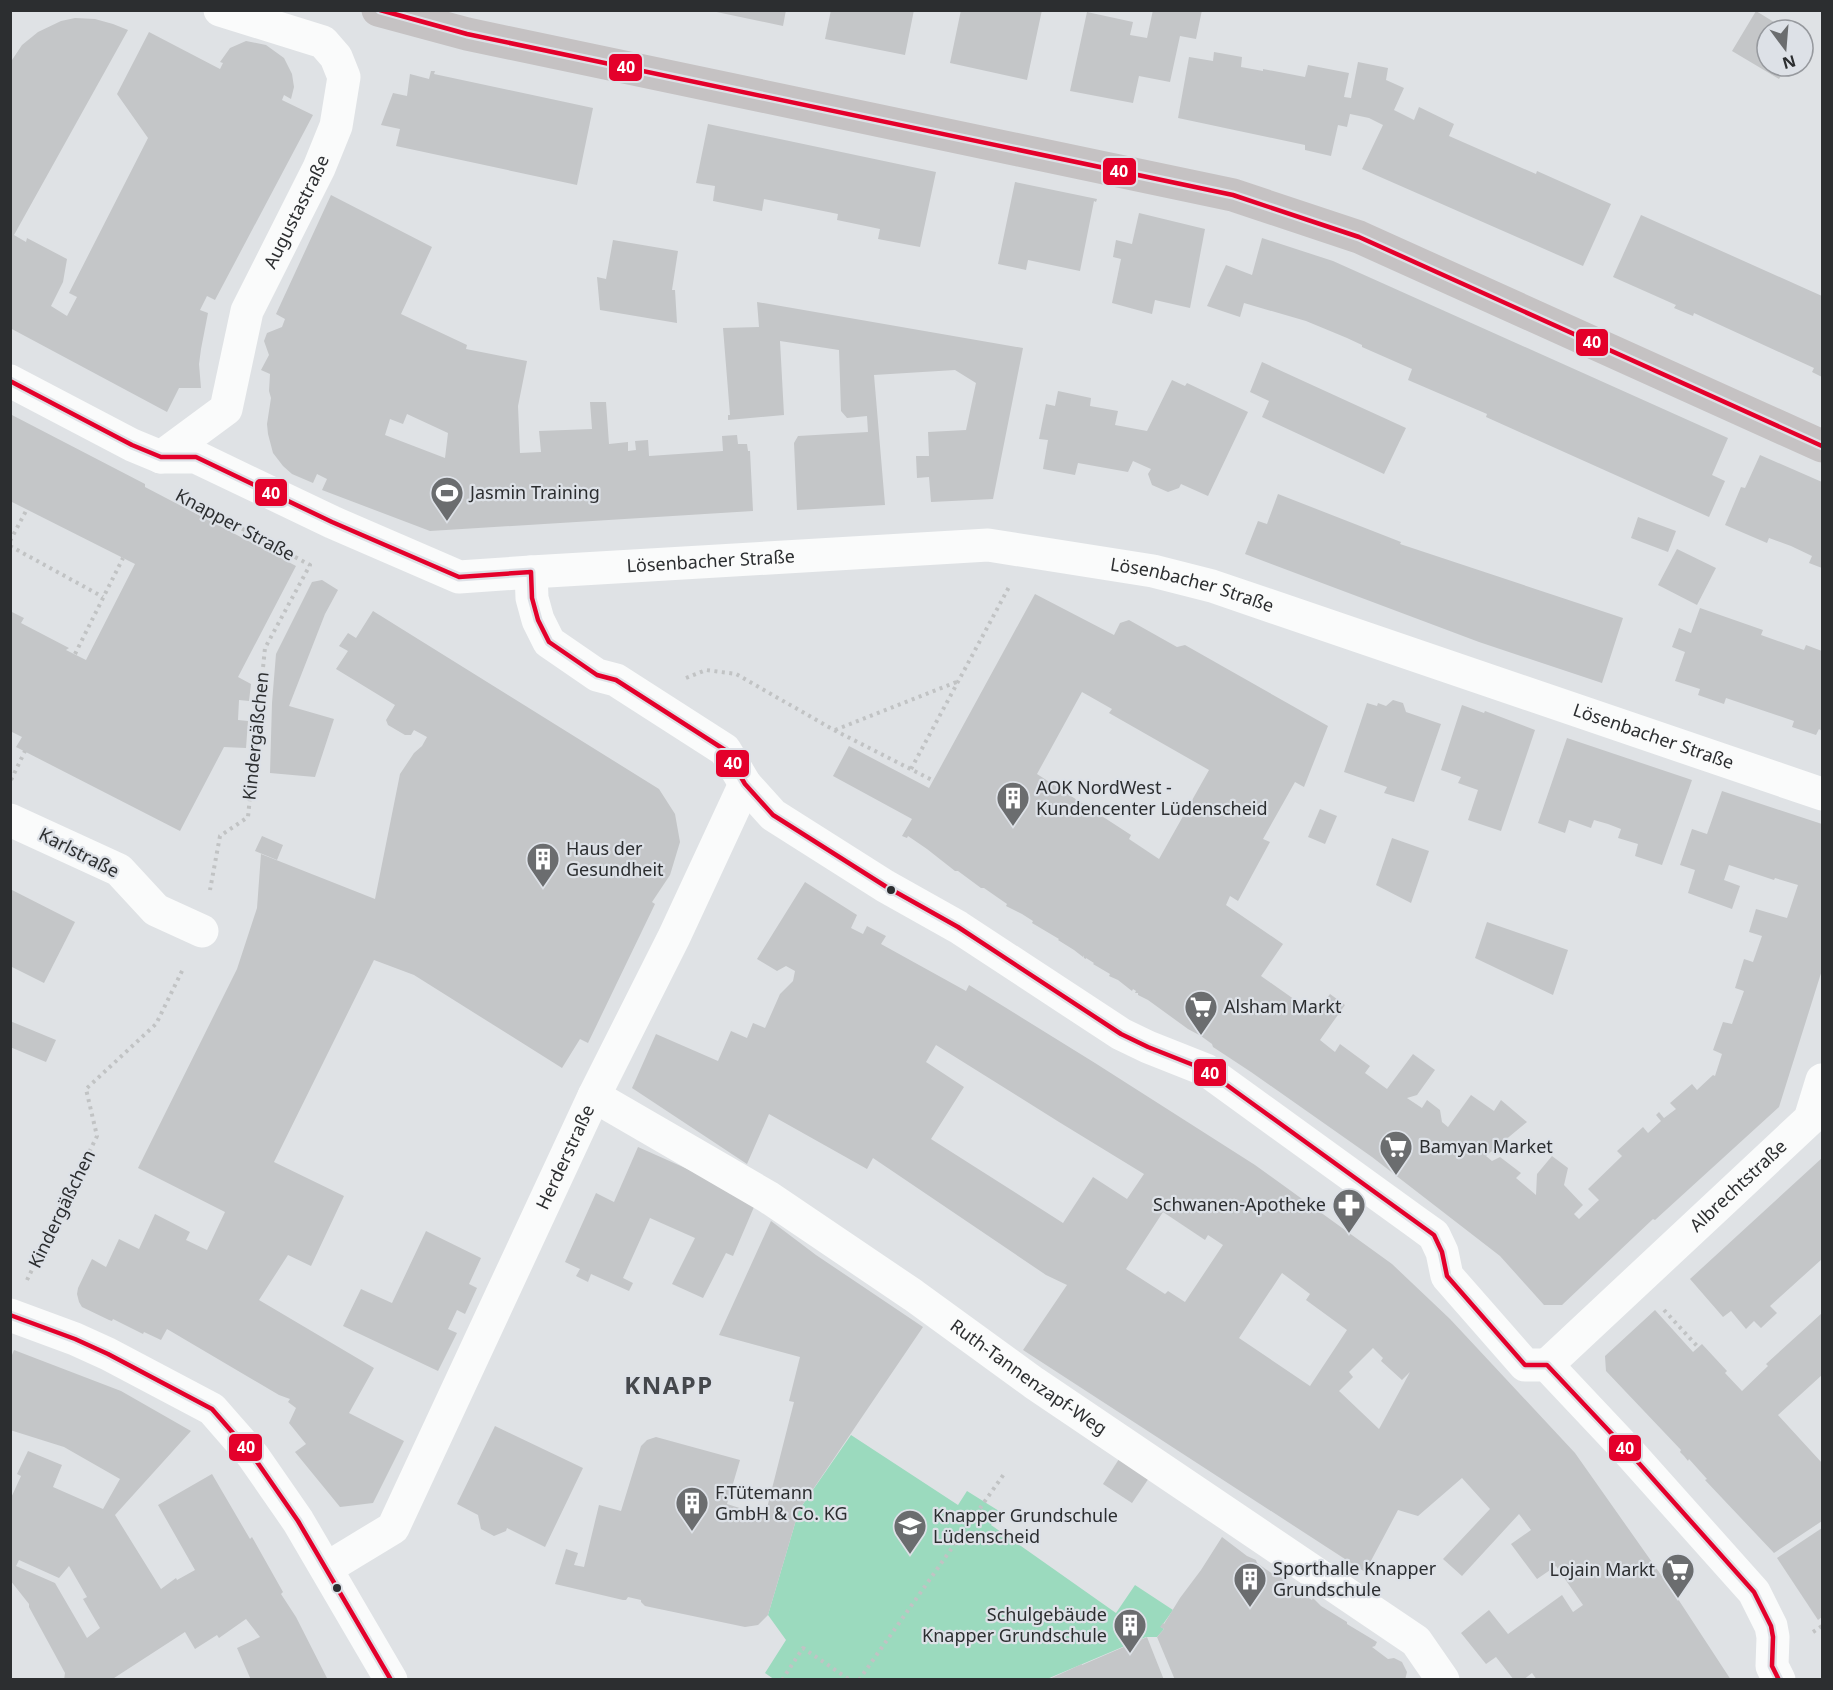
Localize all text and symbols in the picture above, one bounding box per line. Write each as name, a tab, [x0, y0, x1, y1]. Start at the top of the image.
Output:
north arrow	[1755, 18, 1815, 78]
text: N	[1780, 50, 1798, 75]
line badge: 40	[608, 53, 643, 82]
text: 40	[617, 56, 635, 78]
street label: Augustastraße	[257, 151, 334, 272]
line badge: 40	[1102, 157, 1137, 186]
text: 40	[1110, 160, 1128, 182]
line badge: 40	[1575, 328, 1609, 357]
text: 40	[1583, 331, 1601, 353]
sports icon: Jasmin Training	[429, 475, 465, 522]
line badge: 40	[254, 478, 288, 507]
place label: Jasmin Training	[468, 480, 600, 504]
text: 40	[262, 482, 280, 504]
street label: Knapper Straße	[172, 483, 299, 566]
street label: Lösenbacher Straße	[626, 543, 795, 577]
street label: Lösenbacher Straße	[1109, 551, 1277, 617]
street label: Kindergäßchen	[236, 671, 274, 801]
street label: Lösenbacher Straße	[1570, 697, 1737, 774]
line badge: 40	[715, 749, 750, 778]
text: 40	[724, 752, 742, 774]
place label: AOK NordWest - Kundencenter Lüdenscheid	[1036, 775, 1268, 820]
building icon: AOK NordWest - Kundencenter Lüdenscheid	[995, 780, 1031, 827]
street label: Karlstraße	[35, 822, 124, 883]
place label: Haus der Gesundheit	[566, 836, 664, 881]
building icon: Haus der Gesundheit	[525, 841, 561, 888]
unlabelled marker	[885, 884, 897, 896]
supermarket icon: Alsham Markt	[1183, 989, 1219, 1036]
place label: Alsham Markt	[1224, 994, 1342, 1018]
line badge: 40	[1193, 1058, 1227, 1087]
text: 40	[1201, 1062, 1219, 1084]
street label: Herderstraße	[530, 1101, 599, 1213]
supermarket icon: Bamyan Market	[1378, 1129, 1414, 1176]
place label: Bamyan Market	[1419, 1134, 1553, 1158]
street label: Albrechtstraße	[1684, 1134, 1791, 1237]
street label: Kindergäßchen	[22, 1145, 100, 1272]
pharmacy icon: Schwanen-Apotheke	[1331, 1187, 1367, 1234]
place label: Schwanen-Apotheke	[1153, 1192, 1326, 1216]
street label: Ruth-Tannenzapf-Weg	[946, 1313, 1112, 1440]
district label: KNAPP	[624, 1368, 714, 1401]
line badge: 40	[228, 1433, 263, 1462]
line badge: 40	[1608, 1434, 1642, 1462]
text: 40	[237, 1436, 255, 1458]
text: 40	[1616, 1437, 1634, 1459]
place label: F.Tütemann GmbH & Co. KG	[715, 1480, 848, 1525]
building icon: F.Tütemann GmbH & Co. KG	[674, 1485, 710, 1532]
place label: Knapper Grundschule Lüdenscheid	[933, 1503, 1118, 1548]
school or university icon: Knapper Grundschule Lüdenscheid	[892, 1508, 928, 1555]
supermarket icon: Lojain Markt	[1660, 1552, 1696, 1599]
place label: Sporthalle Knapper Grundschule	[1273, 1556, 1437, 1601]
place label: Lojain Markt	[1550, 1557, 1655, 1581]
building icon: Sporthalle Knapper Grundschule	[1232, 1561, 1268, 1608]
unlabelled marker	[331, 1582, 343, 1594]
place label: Schulgebäude Knapper Grundschule	[922, 1602, 1107, 1647]
building icon: Schulgebäude Knapper Grundschule	[1112, 1607, 1148, 1654]

